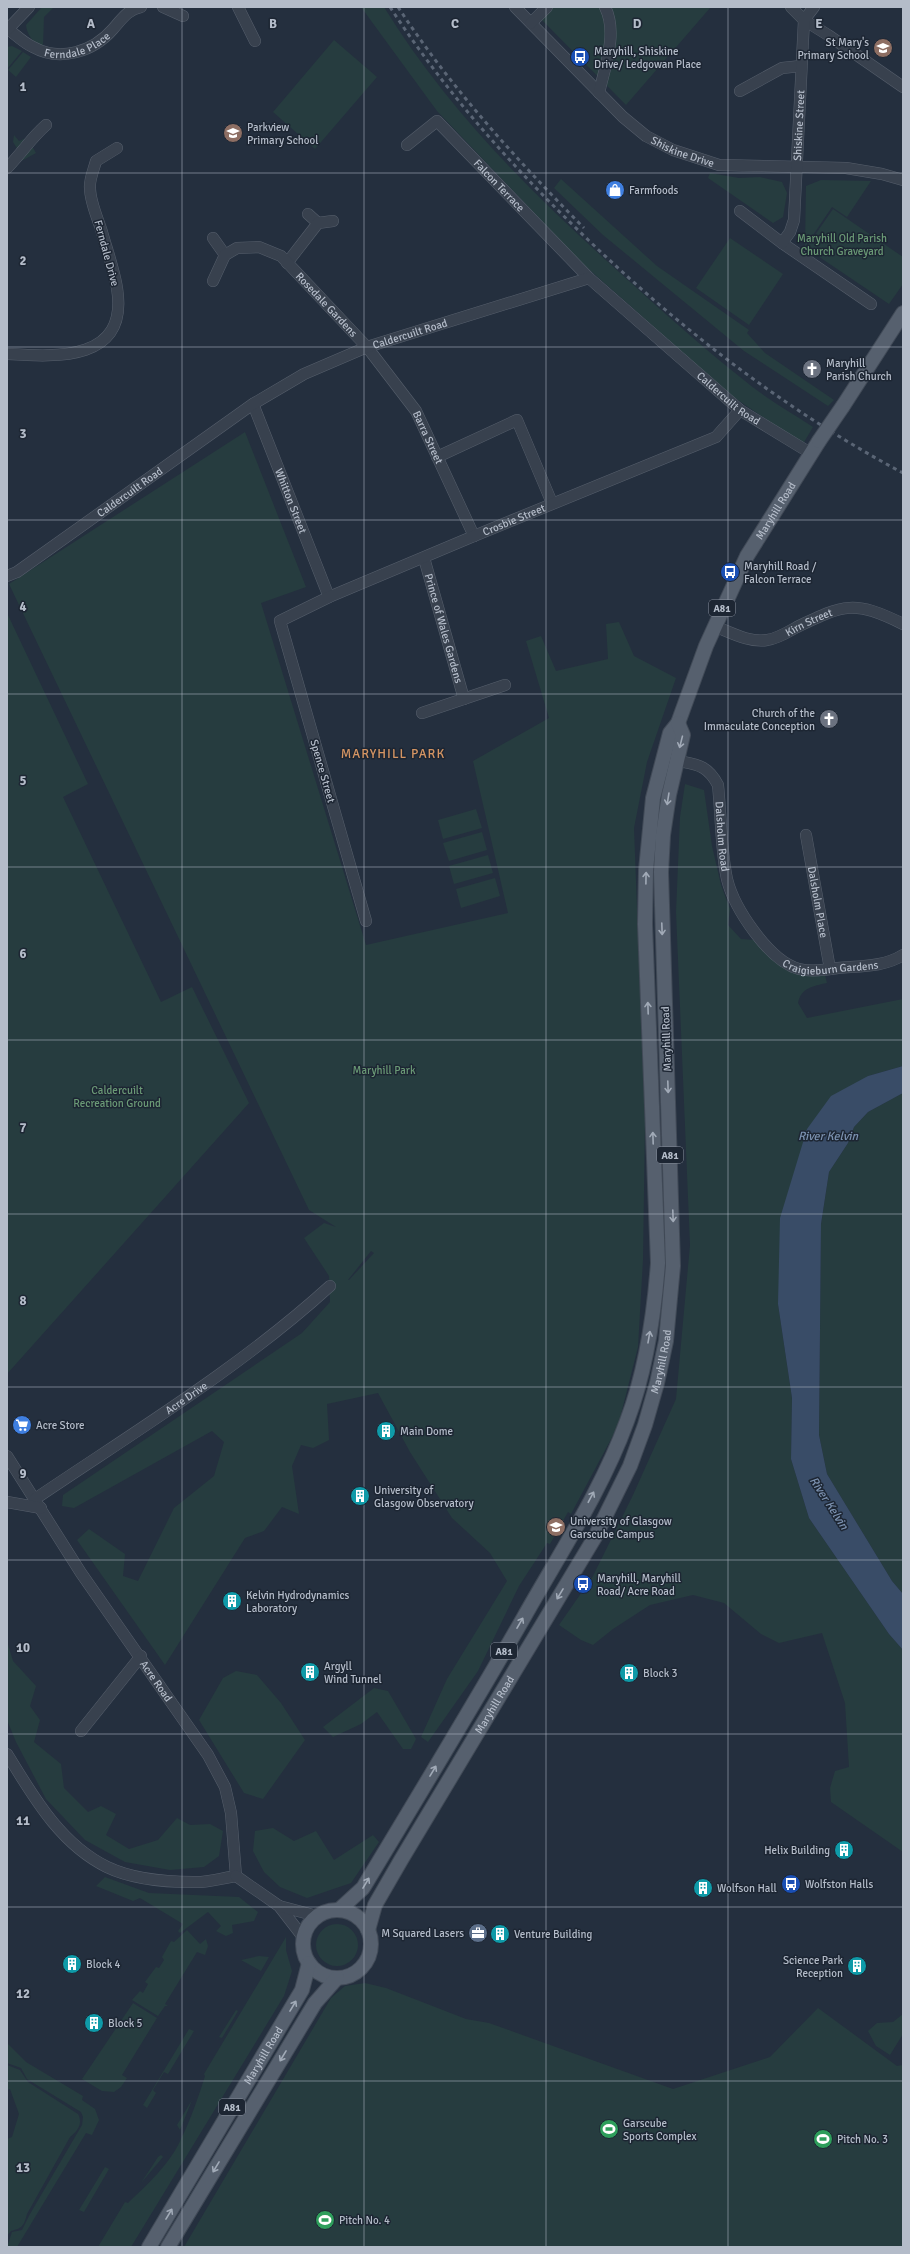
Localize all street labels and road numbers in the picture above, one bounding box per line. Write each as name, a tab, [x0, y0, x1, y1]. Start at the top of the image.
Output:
street label: Ferndale Place	[43, 30, 113, 61]
street label: Shiskine Street	[791, 89, 808, 161]
street label: Shiskine Drive	[649, 134, 716, 170]
street label: Falcon Terrace	[471, 157, 527, 215]
street label: Ferndale Drive	[91, 219, 122, 288]
street label: Rosedale Gardens	[293, 270, 360, 340]
street label: Caldercuilt Road	[371, 316, 449, 352]
street label: Caldercuilt Road	[694, 369, 763, 428]
street label: Barra Street	[410, 409, 446, 466]
street label: Caldercuilt Road	[95, 464, 165, 520]
street label: Whitton Street	[272, 467, 309, 535]
street label: Maryhill Road	[753, 480, 799, 542]
street label: Crosbie Street	[481, 501, 547, 539]
street label: Prince of Wales Gardens	[422, 572, 465, 685]
road number: A81	[709, 600, 735, 616]
street label: Kirn Street	[783, 606, 834, 639]
street label: Spence Street	[307, 738, 338, 804]
street label: Dalsholm Road	[712, 801, 731, 873]
street label: Dalsholm Place	[805, 865, 830, 939]
street label: Craigieburn Gardens	[780, 957, 880, 978]
street label: Maryhill Road	[659, 1006, 674, 1072]
road number: A81	[657, 1147, 683, 1163]
street label: Maryhill Road	[648, 1329, 674, 1395]
street label: Acre Drive	[163, 1379, 210, 1417]
road number: A81	[491, 1643, 517, 1659]
street label: Acre Road	[137, 1658, 175, 1704]
street label: Maryhill Road	[472, 1674, 517, 1736]
street label: Maryhill Road	[241, 2024, 286, 2087]
road number: A81	[219, 2099, 245, 2115]

